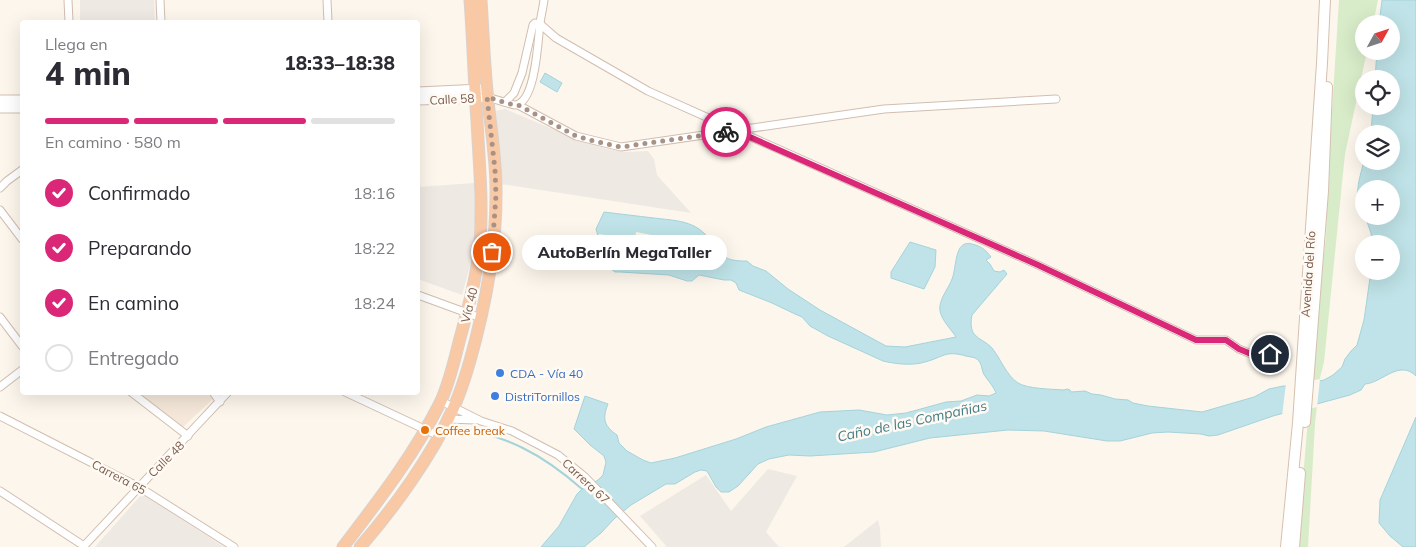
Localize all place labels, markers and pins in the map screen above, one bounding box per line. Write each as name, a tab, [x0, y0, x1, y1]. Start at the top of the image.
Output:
pin	[471, 231, 513, 273]
callout: AutoBerlín MegaTaller	[522, 234, 727, 270]
pin	[1249, 333, 1291, 375]
place label: CDA - Vía 40	[510, 366, 583, 381]
marker: CDA - Vía 40	[494, 367, 506, 379]
place label: DistriTornillos	[505, 389, 580, 404]
marker: DistriTornillos	[489, 390, 501, 402]
place label: Coffee break	[435, 423, 506, 438]
marker: Coffee break	[419, 424, 431, 436]

